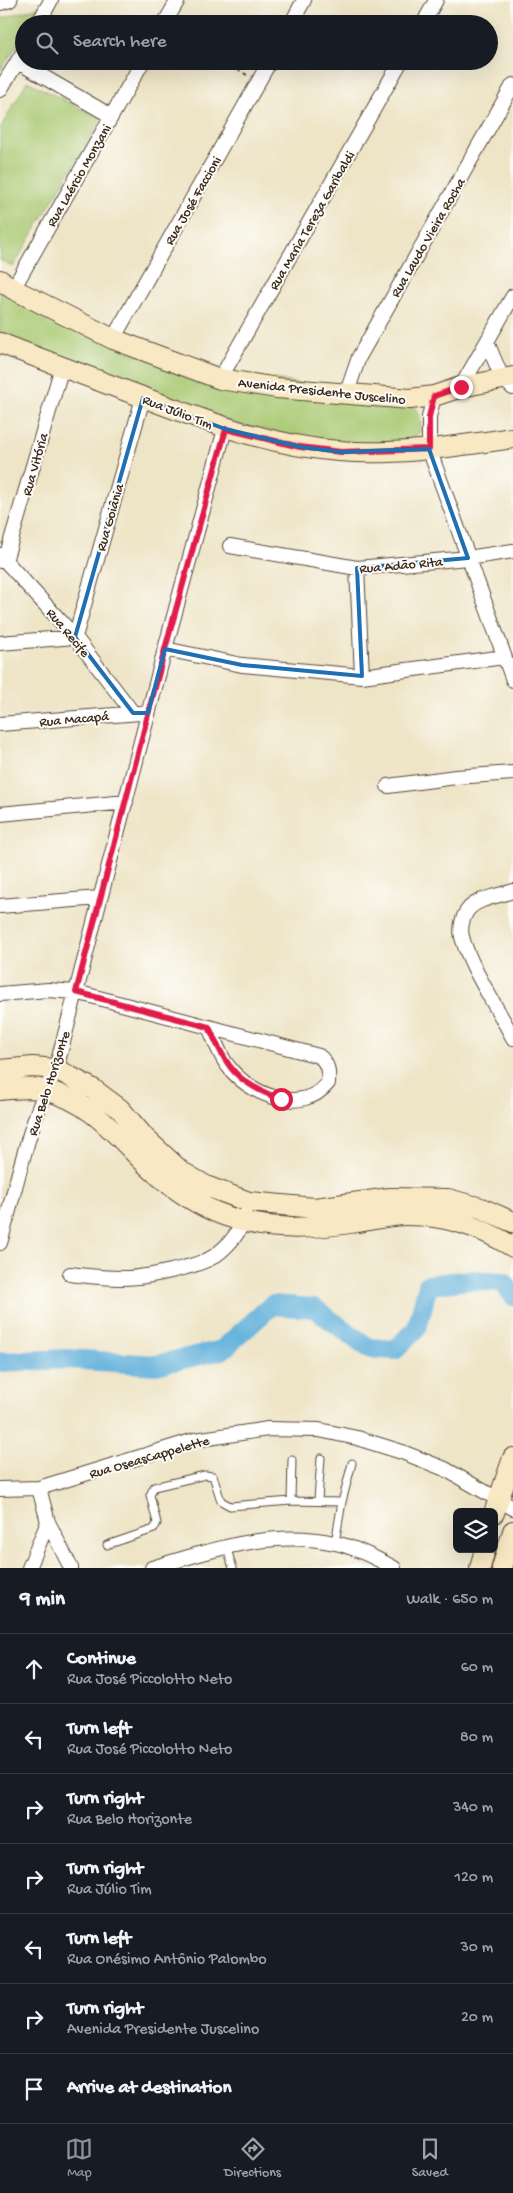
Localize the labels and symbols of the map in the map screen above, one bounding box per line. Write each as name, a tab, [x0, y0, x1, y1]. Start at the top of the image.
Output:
street label: Rua Laércio Monzani	[44, 122, 116, 231]
street label: Rua Maria Tereza Garibaldi	[266, 149, 360, 294]
street label: Rua José Faccioni	[162, 154, 226, 249]
street label: Rua Laudo Vieira Rocha	[388, 174, 471, 301]
street label: Avenida Presidente Juscelino	[237, 375, 406, 410]
route end	[450, 376, 473, 399]
street label: Rua Júlio Tim	[139, 392, 215, 435]
street label: Rua Vitória	[19, 430, 54, 498]
street label: Rua Goiânia	[94, 481, 129, 553]
street label: Rua Adão Rita	[359, 554, 445, 579]
street label: Rua Recife	[42, 606, 93, 662]
street label: Rua Macapá	[39, 709, 111, 732]
street label: Rua Belo Horizonte	[25, 1028, 76, 1138]
route start	[270, 1088, 293, 1111]
street label: Rua OseasCappelette	[88, 1433, 212, 1484]

